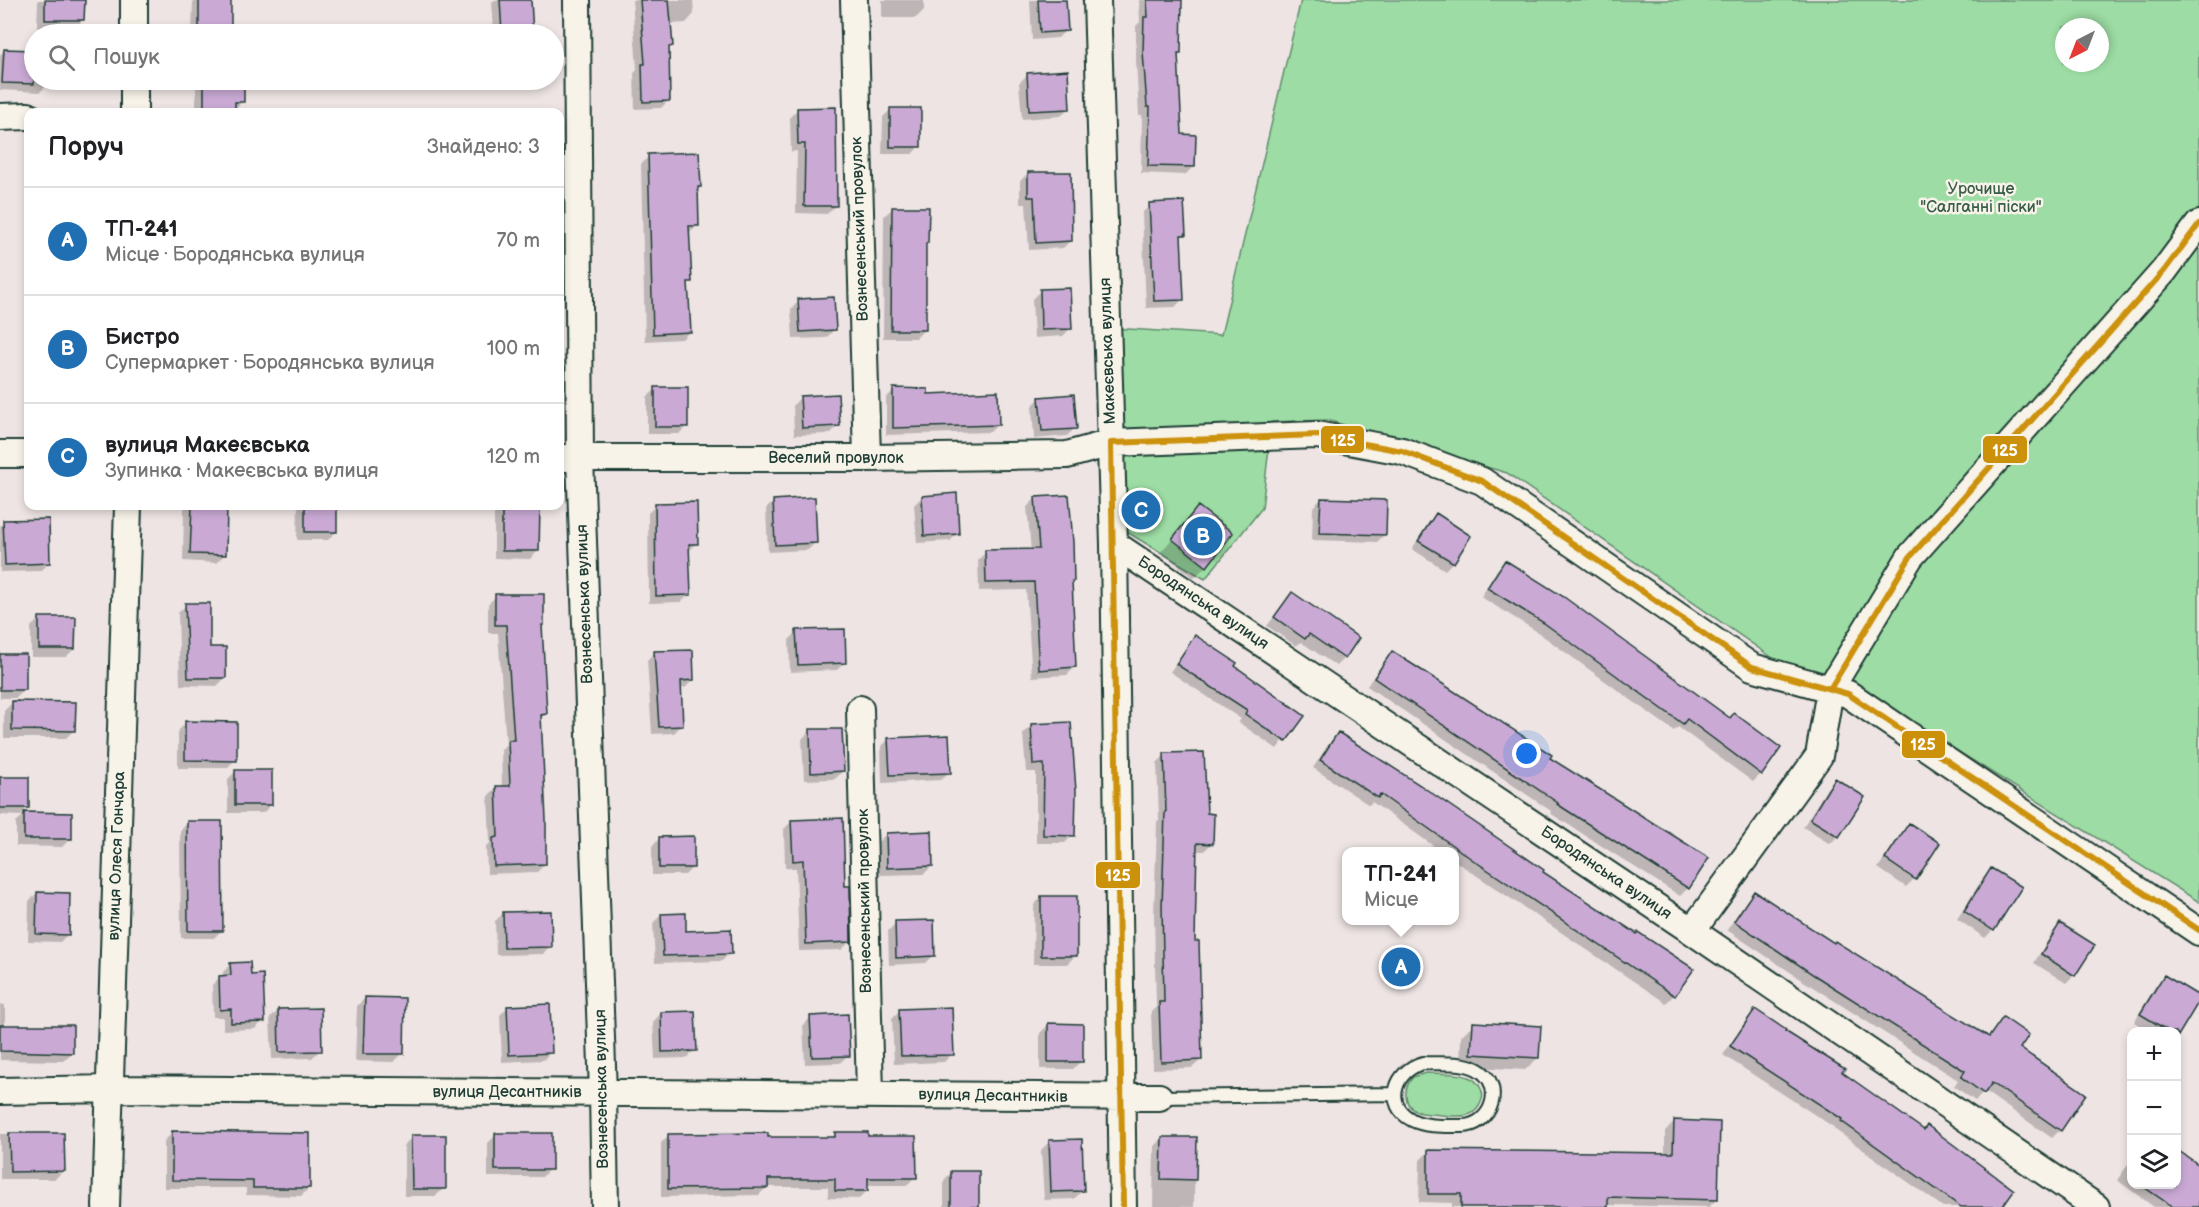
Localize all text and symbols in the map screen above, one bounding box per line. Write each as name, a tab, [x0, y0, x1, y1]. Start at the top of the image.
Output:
north arrow	[2055, 18, 2109, 72]
search box	[24, 24, 564, 90]
icon: search	[45, 41, 78, 74]
text: Пошук	[93, 44, 160, 71]
text: Поруч	[48, 132, 124, 163]
text: Знайдено: 3	[427, 135, 540, 159]
street label: Вознесенський провулок	[847, 136, 873, 322]
park label: Урочище "Салганні піски"	[1920, 180, 2042, 217]
text: ТП-241	[105, 216, 178, 243]
text: A	[61, 229, 74, 253]
text: 70 m	[496, 229, 540, 253]
text: Місце · Бородянська вулиця	[105, 243, 365, 267]
street label: Макеєвська вулиця	[1096, 277, 1120, 425]
text: Бистро	[105, 324, 180, 351]
text: B	[60, 337, 75, 361]
text: 100 m	[487, 337, 540, 361]
text: Супермаркет · Бородянська вулиця	[105, 351, 435, 375]
line badge: 125	[1320, 425, 1365, 454]
text: вулиця Макеєвська	[105, 432, 310, 459]
text: 125	[1330, 432, 1356, 451]
line badge: 125	[1982, 435, 2028, 464]
text: 125	[1992, 442, 2018, 461]
text: C	[60, 445, 75, 469]
text: 120 m	[487, 445, 540, 469]
street label: Веселий провулок	[768, 449, 904, 468]
text: Зупинка · Макеєвська вулиця	[105, 459, 379, 483]
pin: C	[1122, 488, 1160, 532]
pin: B	[1184, 514, 1222, 558]
street label: Вознесенська вулиця	[573, 524, 597, 684]
street label: Бородянська вулиця	[1134, 552, 1272, 654]
line badge: 125	[1901, 730, 1946, 759]
text: 125	[1910, 736, 1936, 755]
your location	[1512, 739, 1541, 768]
street label: вулиця Олеся Гончара	[105, 770, 129, 941]
street label: Вознесенський провулок	[854, 808, 876, 994]
street label: Бородянська вулиця	[1537, 822, 1675, 924]
popup	[1342, 847, 1459, 925]
line badge: 125	[1095, 861, 1141, 889]
text: ТП-241	[1364, 861, 1437, 888]
text: 125	[1105, 867, 1131, 886]
text: Місце	[1364, 888, 1418, 912]
pin: A	[1382, 944, 1420, 990]
street label: Вознесенська вулиця	[591, 1009, 613, 1169]
map controls	[2127, 1027, 2181, 1189]
button: +	[2127, 1027, 2181, 1081]
button: −	[2127, 1081, 2181, 1135]
street label: вулиця Десантників	[432, 1083, 582, 1102]
street label: вулиця Десантників	[918, 1085, 1068, 1107]
button: layers	[2127, 1135, 2181, 1189]

